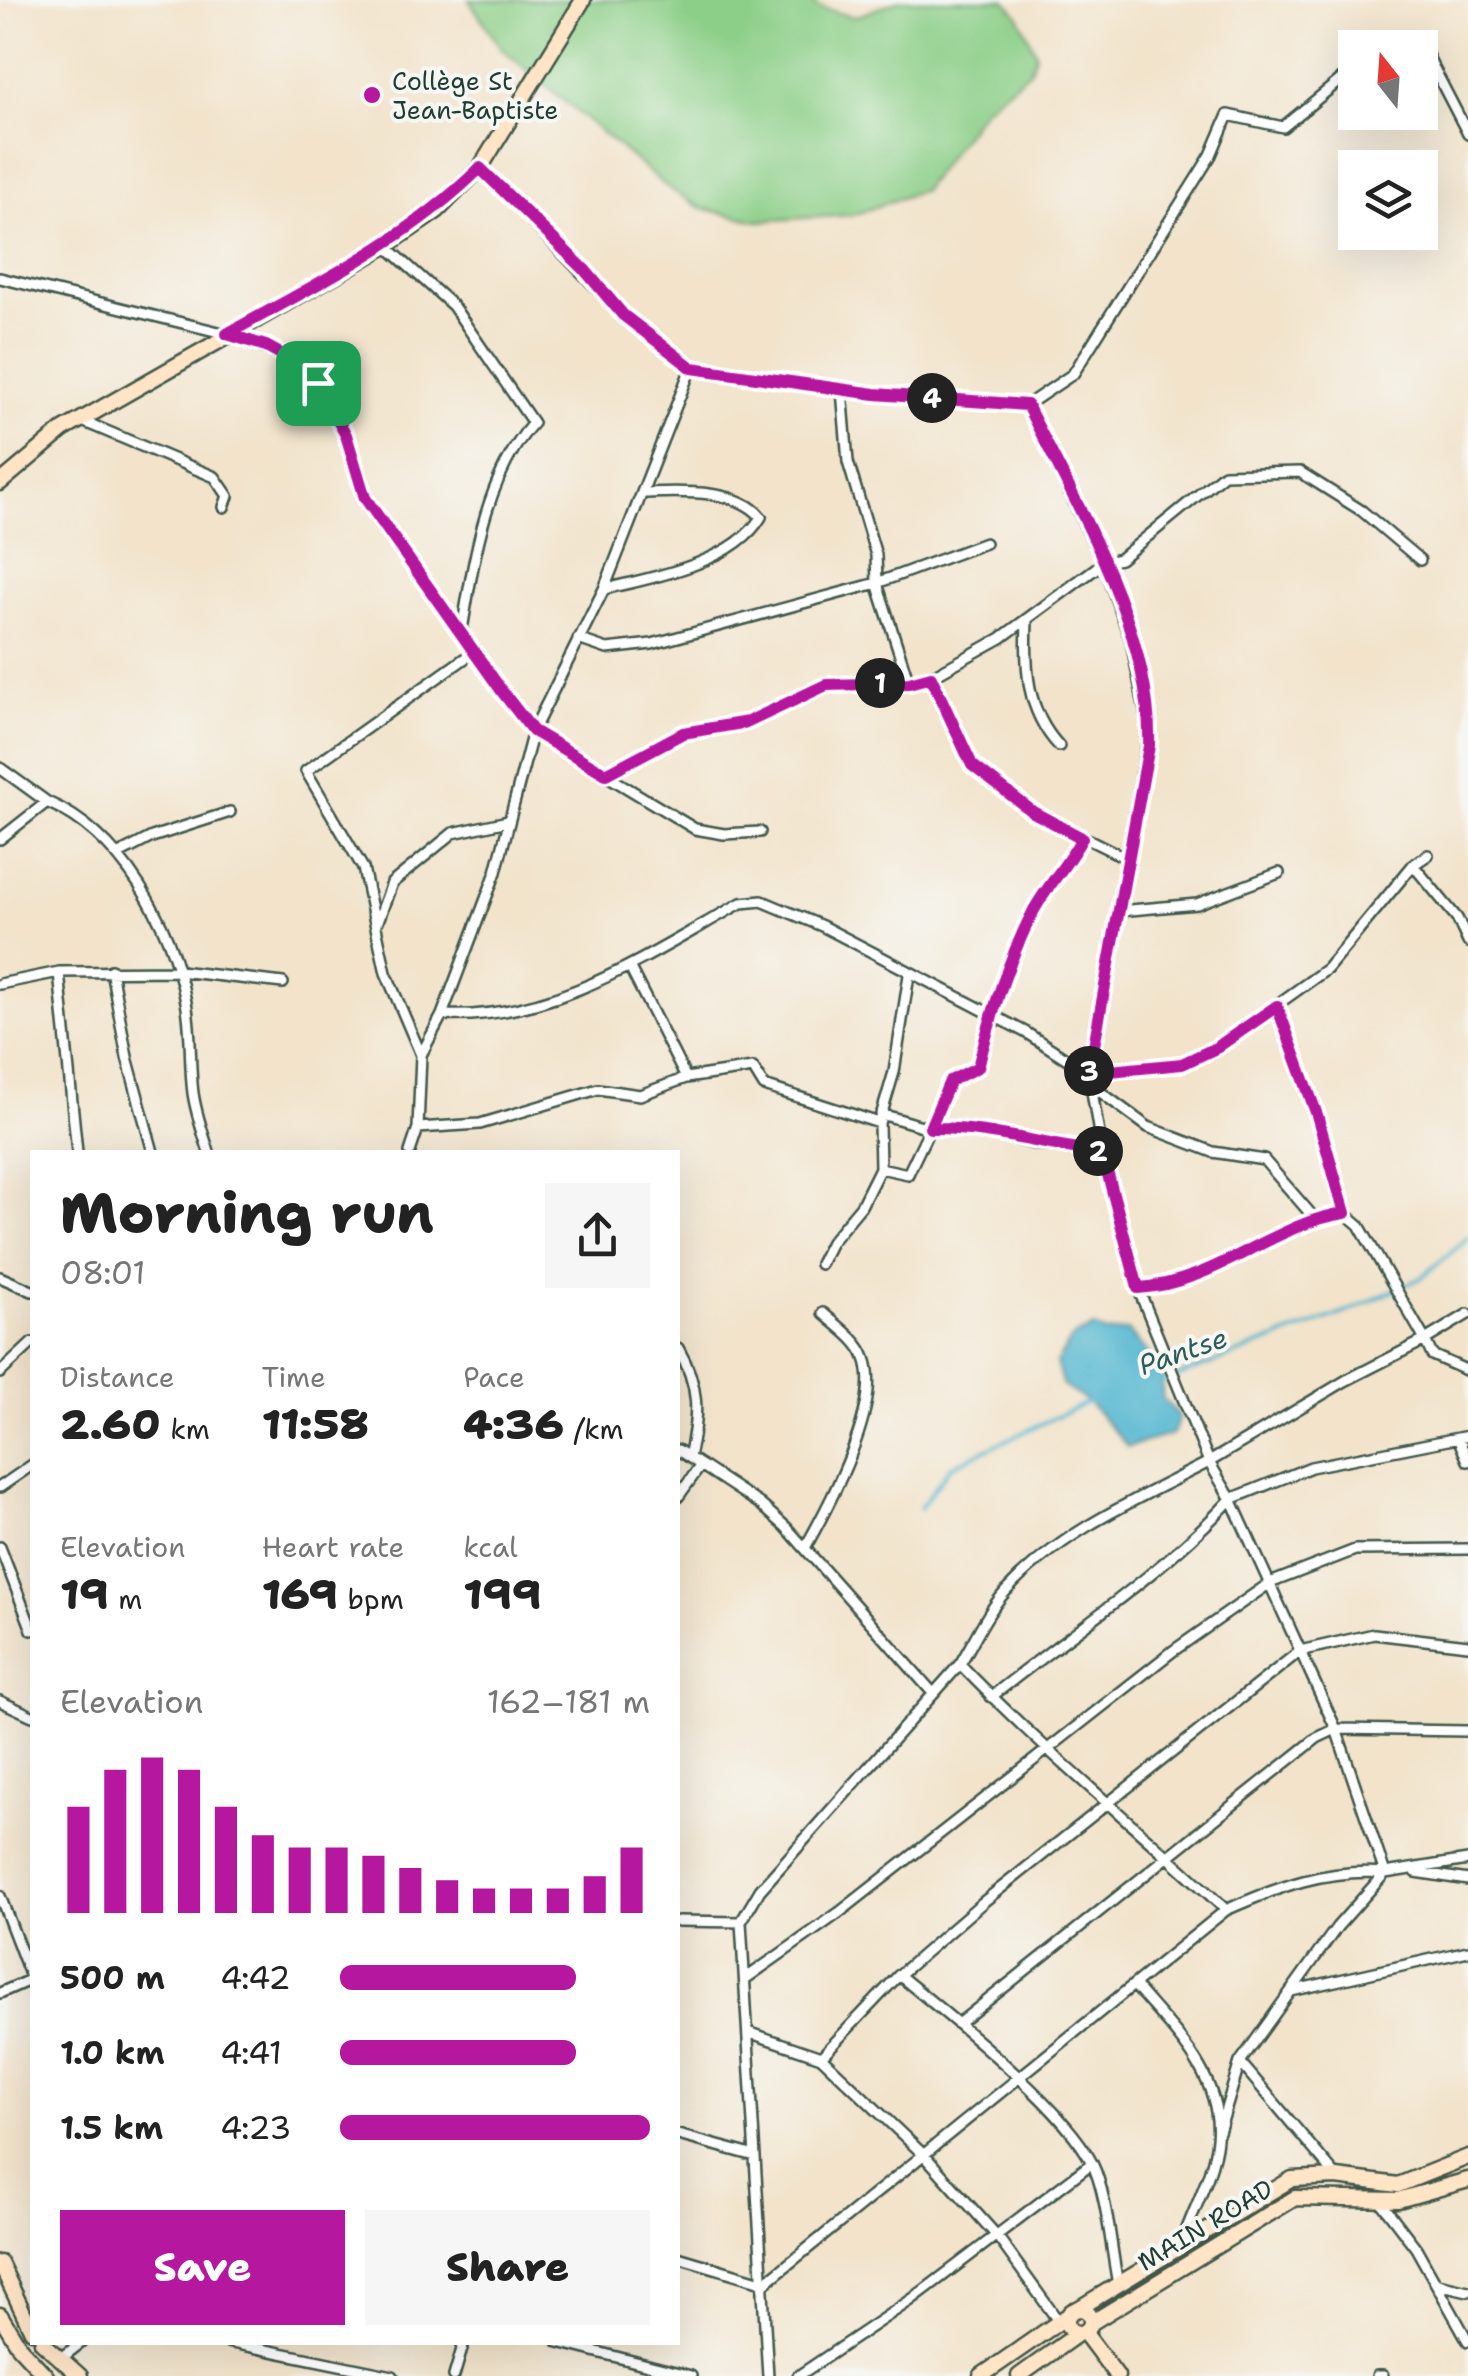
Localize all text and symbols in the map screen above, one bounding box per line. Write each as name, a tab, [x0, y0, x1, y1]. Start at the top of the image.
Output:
north arrow	[1338, 30, 1438, 130]
map controls	[1338, 30, 1438, 250]
place label: Collège St Jean-Baptiste	[392, 64, 558, 127]
marker: Collège St Jean-Baptiste	[361, 84, 383, 106]
button: layers	[1338, 150, 1438, 250]
pin	[276, 341, 361, 426]
icon: arrive	[291, 356, 346, 411]
pin: 4	[907, 373, 957, 423]
text: 4	[922, 379, 942, 417]
pin: 1	[855, 658, 905, 708]
text: 1	[874, 664, 886, 702]
pin: 3	[1064, 1046, 1114, 1096]
text: 3	[1079, 1052, 1099, 1090]
pin: 2	[1073, 1126, 1123, 1176]
text: 2	[1088, 1132, 1108, 1170]
text: Morning run	[60, 1176, 434, 1250]
button: share	[545, 1183, 650, 1288]
text: 08:01	[60, 1251, 146, 1294]
water label: Pantse	[1134, 1318, 1232, 1384]
text: Distance	[60, 1358, 175, 1396]
text: Time	[262, 1358, 326, 1396]
text: Pace	[463, 1358, 525, 1396]
text: 2.60	[60, 1396, 161, 1452]
text: 11:58	[262, 1396, 369, 1452]
text: 4:36	[463, 1396, 564, 1452]
text: km	[161, 1410, 210, 1448]
text: /km	[564, 1410, 624, 1448]
text: Elevation	[60, 1528, 185, 1566]
text: Heart rate	[262, 1528, 404, 1566]
text: kcal	[463, 1528, 518, 1566]
text: 19	[60, 1566, 109, 1622]
text: 169	[262, 1566, 338, 1622]
text: 199	[463, 1566, 541, 1622]
text: m	[109, 1580, 142, 1618]
text: bpm	[338, 1580, 404, 1618]
text: Elevation	[60, 1680, 203, 1723]
text: 162–181 m	[487, 1680, 650, 1723]
text: 500 m	[60, 1956, 165, 1999]
text: 4:42	[220, 1956, 291, 1999]
text: 1.0 km	[60, 2031, 165, 2074]
text: 4:41	[220, 2031, 282, 2074]
text: 1.5 km	[60, 2106, 163, 2149]
text: 4:23	[220, 2106, 291, 2149]
street label: MAIN ROAD	[1131, 2171, 1279, 2279]
button: Save	[60, 2210, 345, 2325]
button: Share	[365, 2210, 650, 2325]

